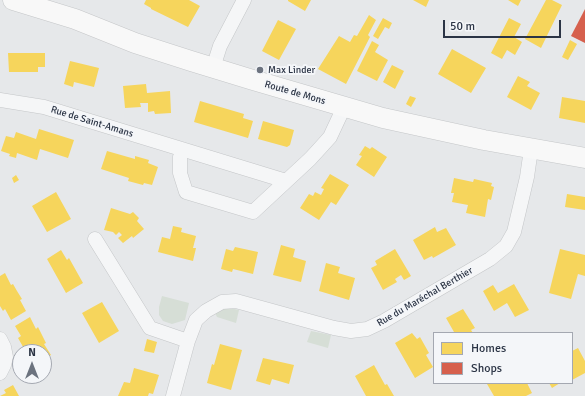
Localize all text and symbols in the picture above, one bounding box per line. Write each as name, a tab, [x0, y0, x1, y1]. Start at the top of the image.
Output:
scale bar	[445, 12, 563, 38]
text: 50 m	[450, 19, 475, 34]
place label: Max Linder	[268, 64, 315, 76]
marker: Max Linder	[255, 65, 265, 75]
street label: Route de Mons	[263, 79, 327, 107]
street label: Rue de Saint-Amans	[49, 104, 135, 140]
street label: Rue du Maréchal Berthier	[375, 265, 475, 329]
legend	[433, 332, 573, 384]
text: Homes	[471, 341, 506, 356]
north arrow	[12, 344, 52, 384]
text: N	[28, 346, 36, 359]
text: Shops	[471, 361, 502, 376]

